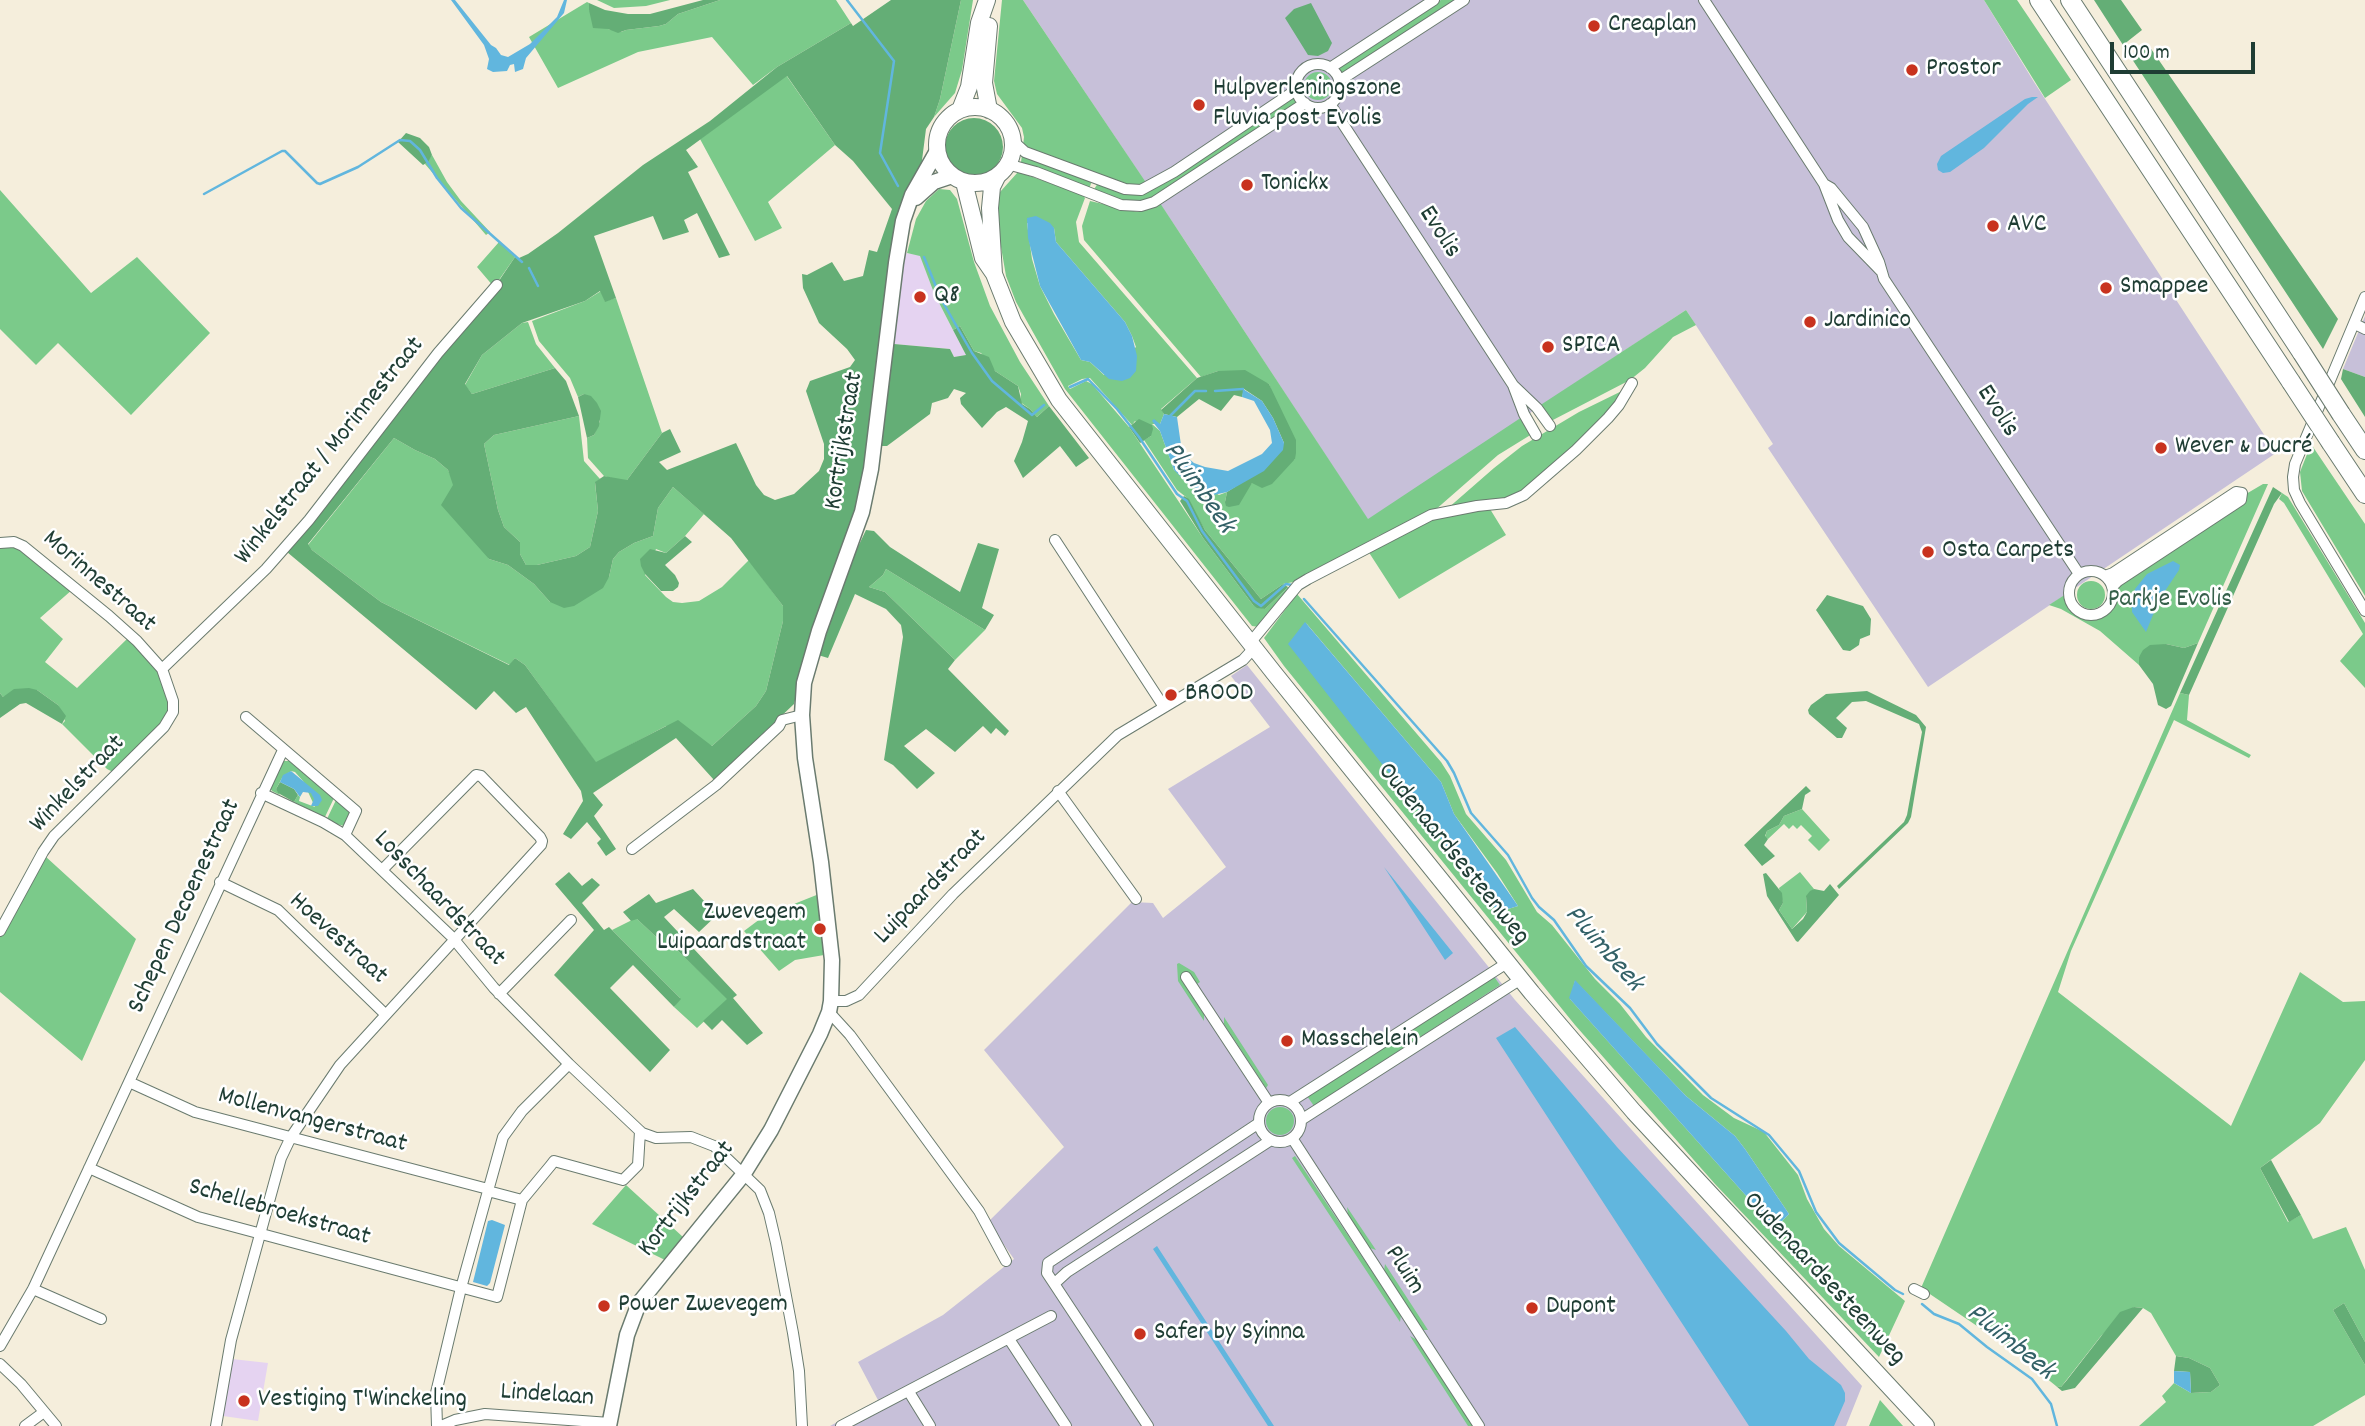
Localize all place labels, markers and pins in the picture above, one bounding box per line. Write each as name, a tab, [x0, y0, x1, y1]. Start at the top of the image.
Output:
place label: Creaplan	[1608, 10, 1697, 42]
marker: Creaplan	[1586, 18, 1602, 34]
place label: Prostor	[1926, 54, 2001, 86]
marker: Prostor	[1904, 62, 1920, 78]
place label: Hulpverleningszone Fluvia post Evolis	[1213, 74, 1401, 136]
marker: Hulpverleningszone Fluvia post Evolis	[1191, 97, 1207, 113]
place label: Tonickx	[1261, 169, 1328, 201]
marker: Tonickx	[1239, 177, 1255, 193]
place label: AVC	[2007, 210, 2047, 242]
marker: AVC	[1985, 218, 2001, 234]
place label: Smappee	[2120, 272, 2208, 304]
marker: Smappee	[2098, 280, 2114, 296]
place label: Q8	[934, 281, 960, 313]
marker: Q8	[912, 289, 928, 305]
place label: Jardinico	[1824, 306, 1911, 338]
marker: Jardinico	[1802, 314, 1818, 330]
place label: SPICA	[1562, 331, 1620, 363]
marker: SPICA	[1540, 339, 1556, 355]
place label: Wever & Ducré	[2175, 432, 2313, 464]
marker: Wever & Ducré	[2153, 440, 2169, 456]
place label: Osta Carpets	[1942, 536, 2074, 568]
marker: Osta Carpets	[1920, 544, 1936, 560]
place label: BROOD	[1185, 679, 1253, 711]
marker: BROOD	[1163, 687, 1179, 703]
place label: Zwevegem Luipaardstraat	[657, 898, 806, 960]
marker: Zwevegem Luipaardstraat	[812, 921, 828, 937]
place label: Masschelein	[1301, 1025, 1419, 1057]
marker: Masschelein	[1279, 1033, 1295, 1049]
place label: Power Zwevegem	[618, 1290, 788, 1322]
place label: Dupont	[1546, 1292, 1616, 1324]
marker: Power Zwevegem	[596, 1298, 612, 1314]
marker: Dupont	[1524, 1300, 1540, 1316]
place label: Safer by Syinna	[1154, 1318, 1305, 1350]
marker: Safer by Syinna	[1132, 1326, 1148, 1342]
place label: Vestiging T'Winckeling	[258, 1385, 467, 1417]
marker: Vestiging T'Winckeling	[236, 1393, 252, 1409]

